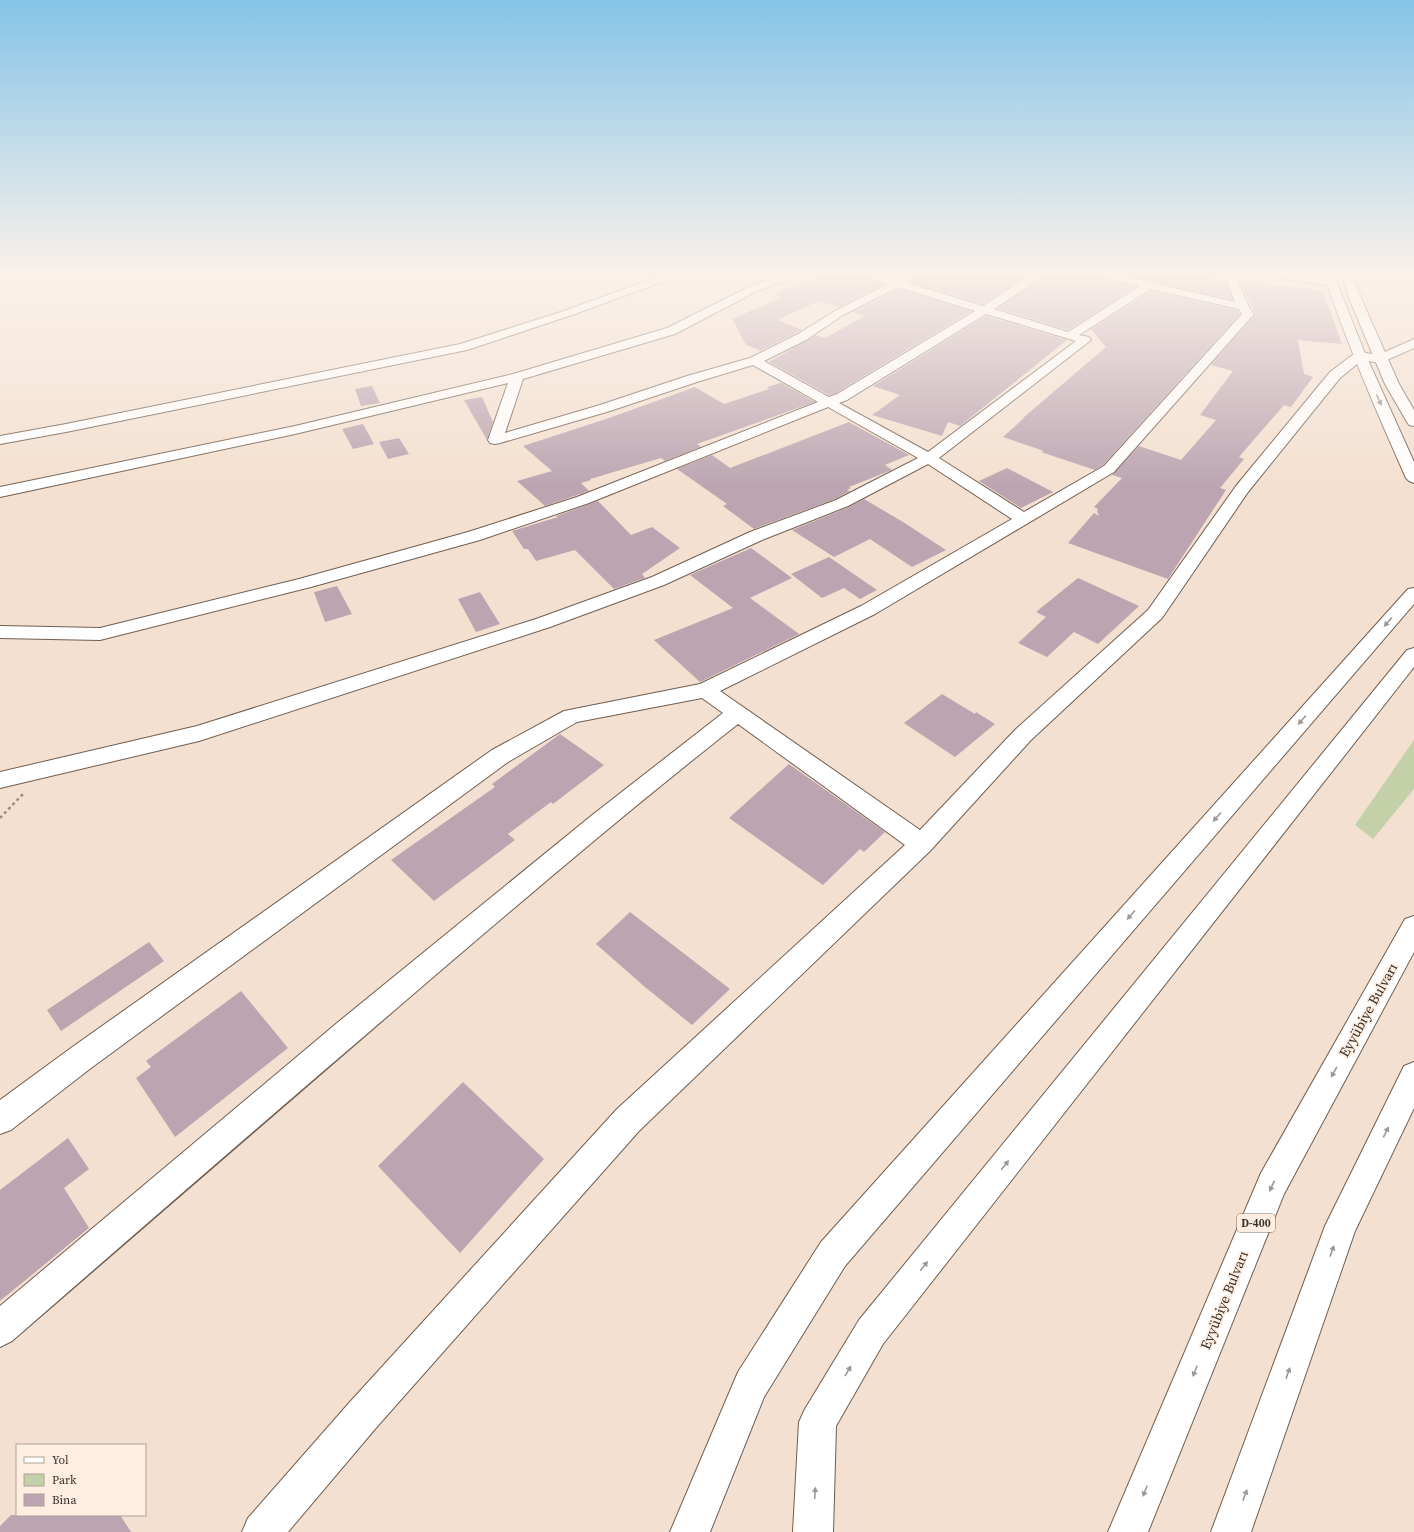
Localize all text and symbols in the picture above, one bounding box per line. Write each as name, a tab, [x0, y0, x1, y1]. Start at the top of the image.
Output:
one-way arrow	[1375, 394, 1382, 406]
one-way arrow	[1384, 617, 1393, 627]
one-way arrow	[1298, 714, 1307, 725]
one-way arrow	[1212, 812, 1221, 822]
one-way arrow	[1126, 910, 1135, 920]
street label: Eyyübiye Bulvarı	[1334, 959, 1402, 1061]
one-way arrow	[1331, 1066, 1337, 1078]
one-way arrow	[1383, 1127, 1389, 1138]
one-way arrow	[1001, 1159, 1010, 1170]
one-way arrow	[1269, 1180, 1275, 1192]
road number: D-400	[1237, 1214, 1275, 1232]
one-way arrow	[1330, 1244, 1336, 1256]
street label: Eyyübiye Bulvarı	[1195, 1248, 1253, 1352]
one-way arrow	[920, 1261, 928, 1271]
one-way arrow	[845, 1365, 852, 1377]
one-way arrow	[1192, 1365, 1198, 1376]
one-way arrow	[1286, 1366, 1292, 1378]
legend	[16, 1444, 146, 1516]
text: Yol	[52, 1452, 69, 1468]
text: Park	[52, 1472, 77, 1488]
one-way arrow	[1142, 1485, 1148, 1497]
one-way arrow	[812, 1486, 818, 1499]
one-way arrow	[1242, 1489, 1248, 1501]
text: Bina	[52, 1492, 77, 1508]

